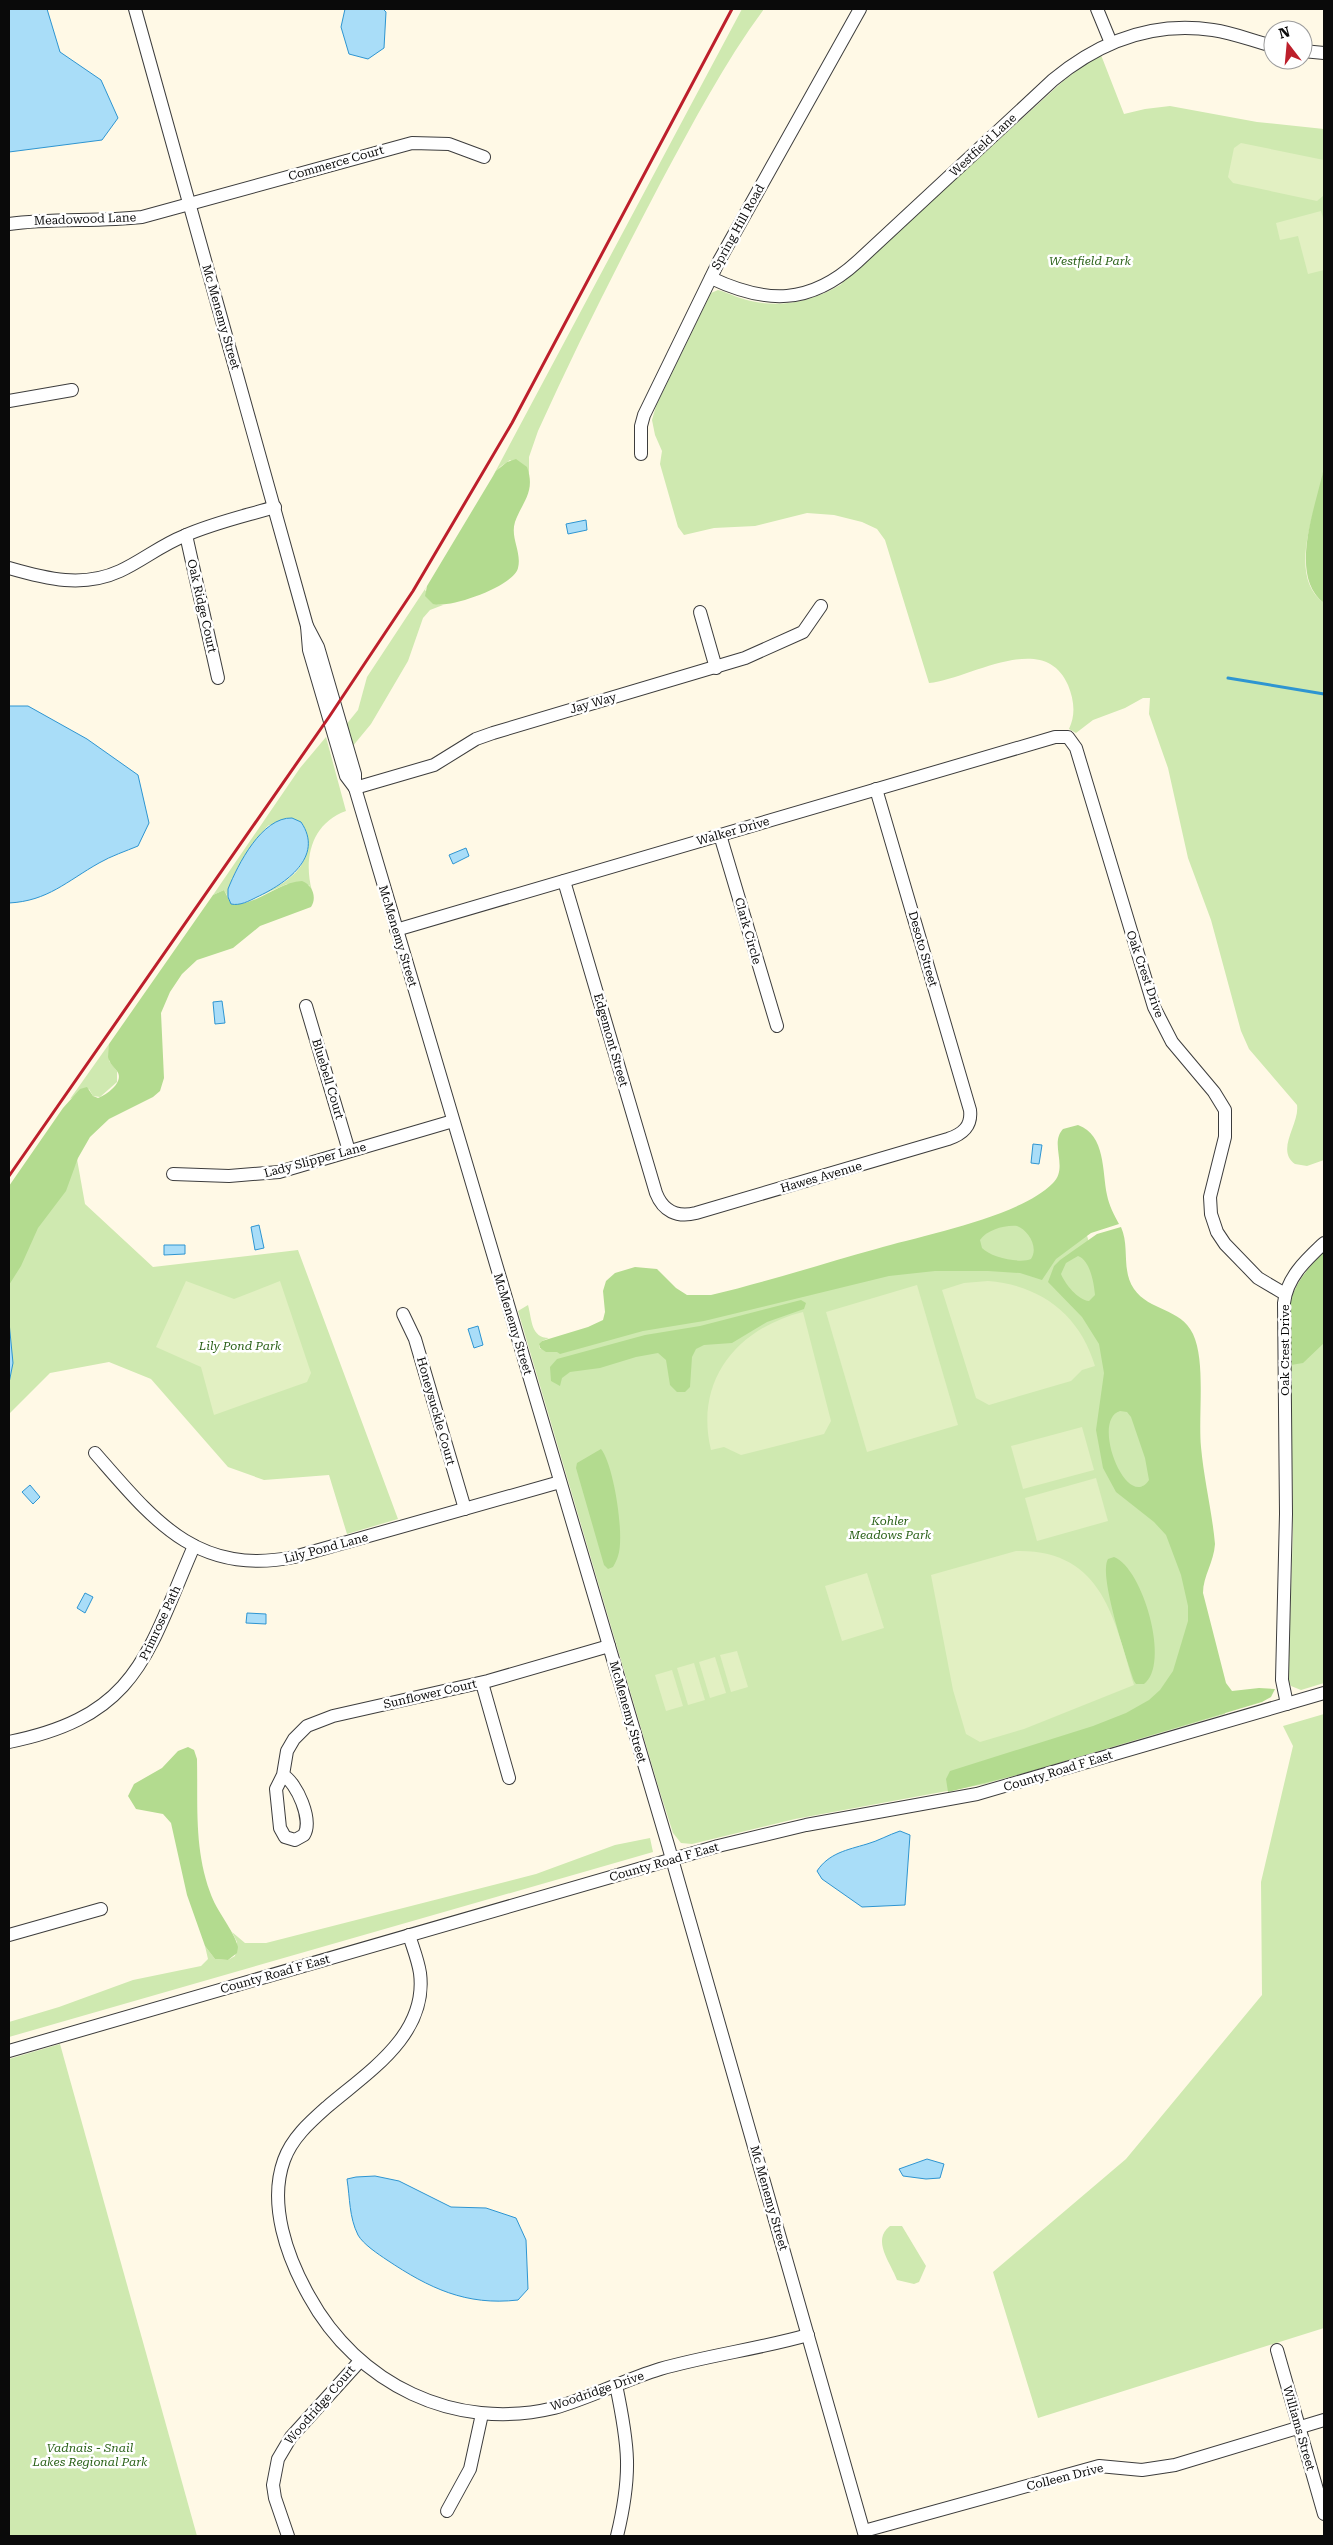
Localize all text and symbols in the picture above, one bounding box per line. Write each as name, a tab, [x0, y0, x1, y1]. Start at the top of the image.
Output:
north arrow	[1263, 20, 1313, 70]
text: N	[1277, 23, 1292, 42]
street label: Westfield Lane	[947, 110, 1019, 179]
street label: Commerce Court	[287, 143, 386, 183]
street label: Spring Hill Road	[709, 182, 767, 272]
street label: Meadowood Lane	[33, 210, 137, 228]
park label: Westfield Park	[1049, 254, 1131, 268]
street label: Mc Menemy Street	[199, 263, 243, 372]
street label: Oak Ridge Court	[184, 558, 220, 655]
street label: Jay Way	[568, 689, 619, 716]
street label: Walker Drive	[695, 814, 771, 848]
street label: McMenemy Street	[376, 883, 420, 989]
street label: Clark Circle	[732, 896, 764, 966]
street label: Desoto Street	[906, 910, 941, 989]
street label: Oak Crest Drive	[1124, 929, 1167, 1020]
street label: Edgemont Street	[591, 992, 631, 1089]
street label: Bluebell Court	[309, 1037, 347, 1121]
street label: Lady Slipper Lane	[262, 1139, 368, 1180]
street label: Hawes Avenue	[779, 1159, 864, 1195]
street label: McMenemy Street	[491, 1271, 535, 1377]
street label: Oak Crest Drive	[1278, 1304, 1292, 1396]
park label: Lily Pond Park	[198, 1339, 282, 1353]
street label: Honeysuckle Court	[414, 1355, 458, 1467]
park label: Kohler Meadows Park	[848, 1514, 932, 1542]
street label: Lily Pond Lane	[282, 1530, 370, 1566]
street label: Primrose Path	[137, 1583, 184, 1663]
street label: McMenemy Street	[607, 1659, 649, 1765]
street label: Sunflower Court	[382, 1676, 478, 1712]
street label: County Road F East	[1002, 1748, 1115, 1794]
street label: County Road F East	[608, 1840, 721, 1884]
street label: County Road F East	[219, 1952, 332, 1996]
street label: Mc Menemy Street	[747, 2144, 791, 2253]
street label: Woodridge Court	[282, 2362, 358, 2447]
street label: Woodridge Drive	[548, 2368, 646, 2414]
street label: Williams Street	[1280, 2384, 1318, 2473]
park label: Vadnais - Snail Lakes Regional Park	[31, 2441, 148, 2469]
street label: Colleen Drive	[1025, 2461, 1105, 2493]

